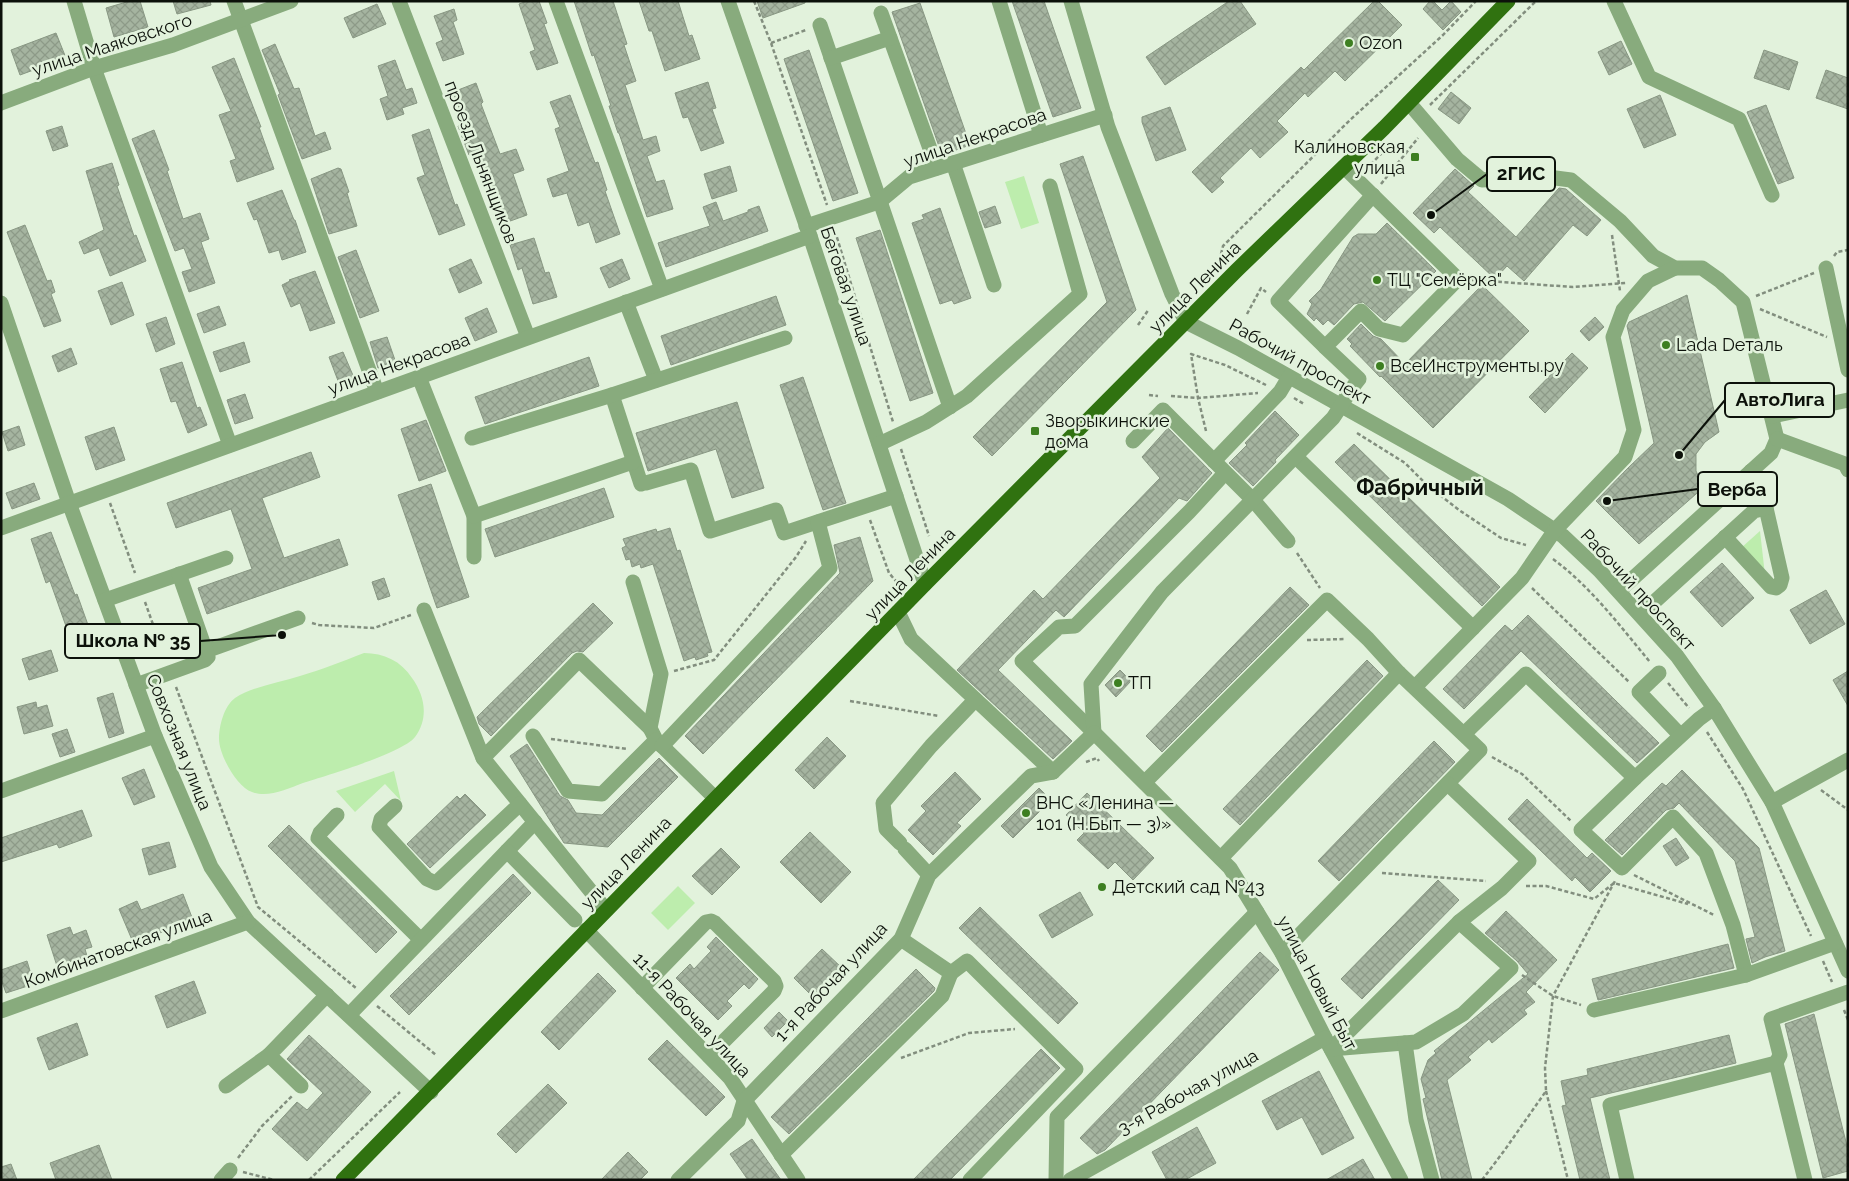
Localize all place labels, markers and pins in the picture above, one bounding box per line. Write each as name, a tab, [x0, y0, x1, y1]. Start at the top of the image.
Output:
place label: Ozon	[1359, 32, 1402, 53]
marker: Ozon	[1343, 37, 1355, 49]
place label: Калиновская улица	[1294, 136, 1405, 178]
marker: Калиновская улица	[1409, 151, 1421, 163]
callout: 2ГИС	[1487, 157, 1555, 191]
place label: ТЦ "Семёрка"	[1387, 269, 1502, 290]
marker: ТЦ "Семёрка"	[1371, 274, 1383, 286]
place label: Lada Dеталь	[1676, 334, 1783, 355]
marker: Lada Dеталь	[1660, 339, 1672, 351]
place label: ВсеИнструменты.ру	[1390, 355, 1564, 376]
marker: ВсеИнструменты.ру	[1374, 360, 1386, 372]
callout: АвтоЛига	[1725, 383, 1834, 417]
place label: Зворыкинские дома	[1045, 410, 1170, 452]
marker: Зворыкинские дома	[1029, 425, 1041, 437]
callout: Верба	[1698, 472, 1777, 506]
callout: Школа № 35	[65, 624, 200, 658]
place label: ТП	[1128, 672, 1152, 693]
marker: ТП	[1112, 677, 1124, 689]
place label: ВНС «Ленина — 101 (Н.Быт — 3)»	[1036, 792, 1174, 834]
marker: ВНС «Ленина — 101 (Н.Быт — 3)»	[1020, 807, 1032, 819]
place label: Детский сад №43	[1112, 876, 1265, 897]
marker: Детский сад №43	[1096, 881, 1108, 893]

